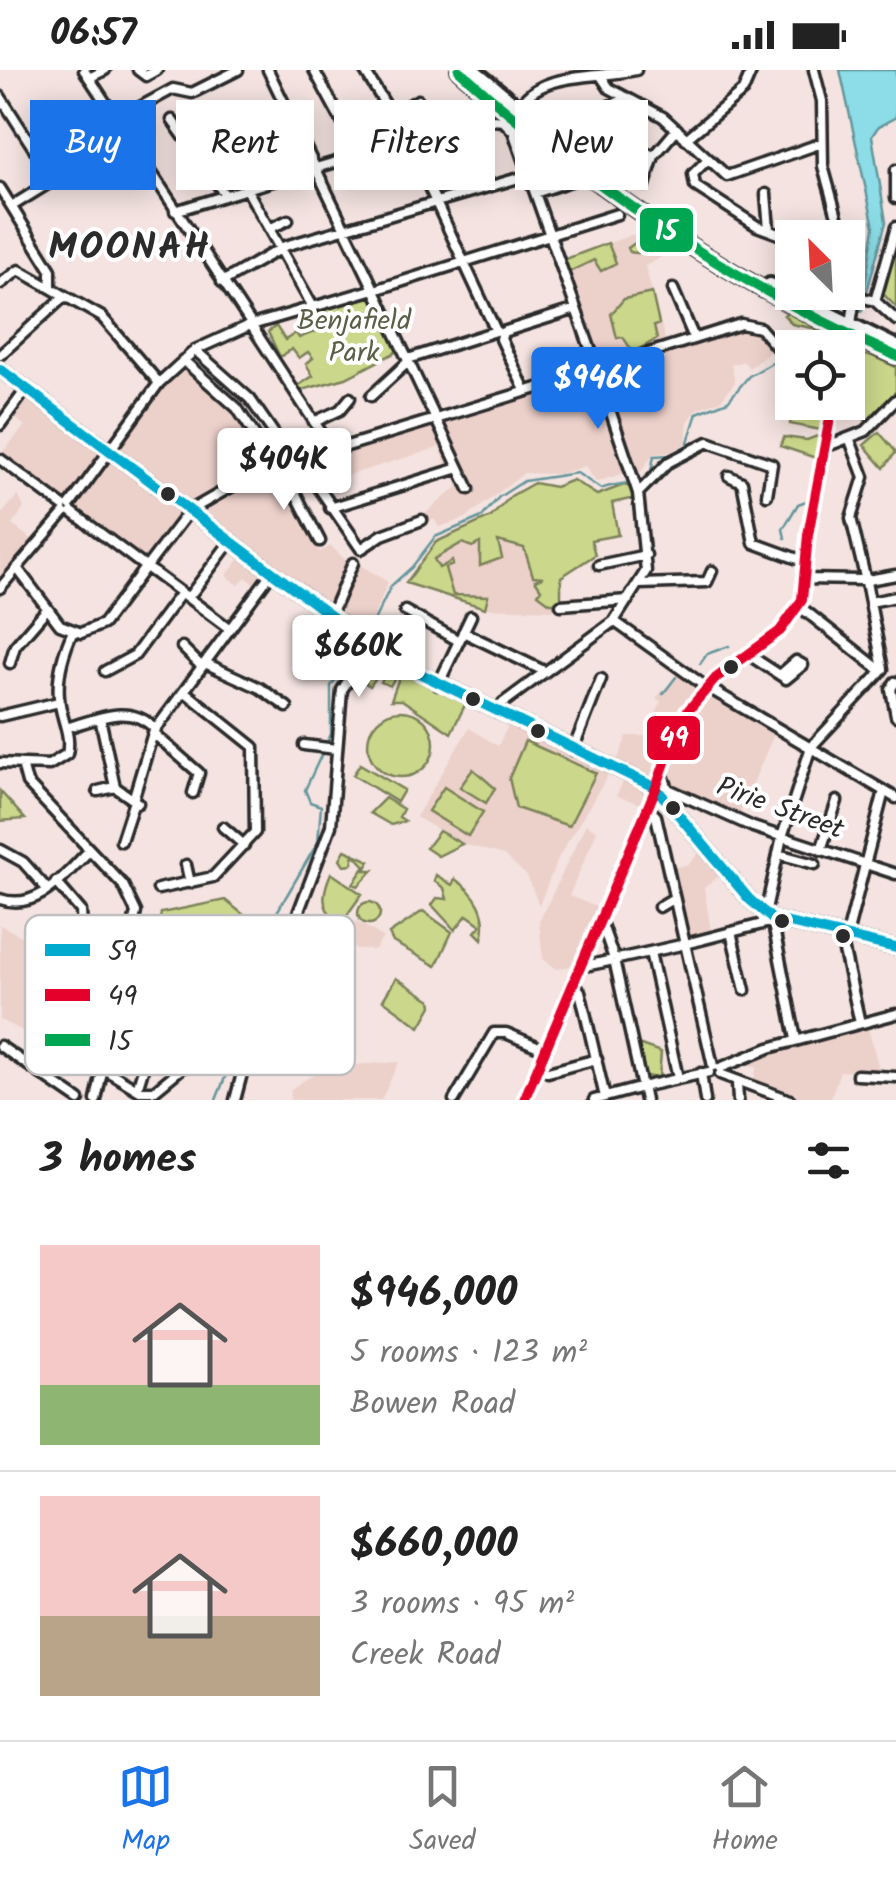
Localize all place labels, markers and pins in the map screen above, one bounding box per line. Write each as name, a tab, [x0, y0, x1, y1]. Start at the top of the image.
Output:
pin: $946K	[528, 347, 668, 432]
pin: $404K	[214, 428, 354, 513]
unlabelled marker	[158, 484, 178, 504]
pin: $660K	[289, 615, 429, 700]
unlabelled marker	[721, 657, 741, 677]
unlabelled marker	[463, 689, 483, 709]
unlabelled marker	[528, 721, 548, 741]
unlabelled marker	[663, 798, 683, 818]
unlabelled marker	[772, 911, 792, 931]
unlabelled marker	[833, 926, 853, 946]

